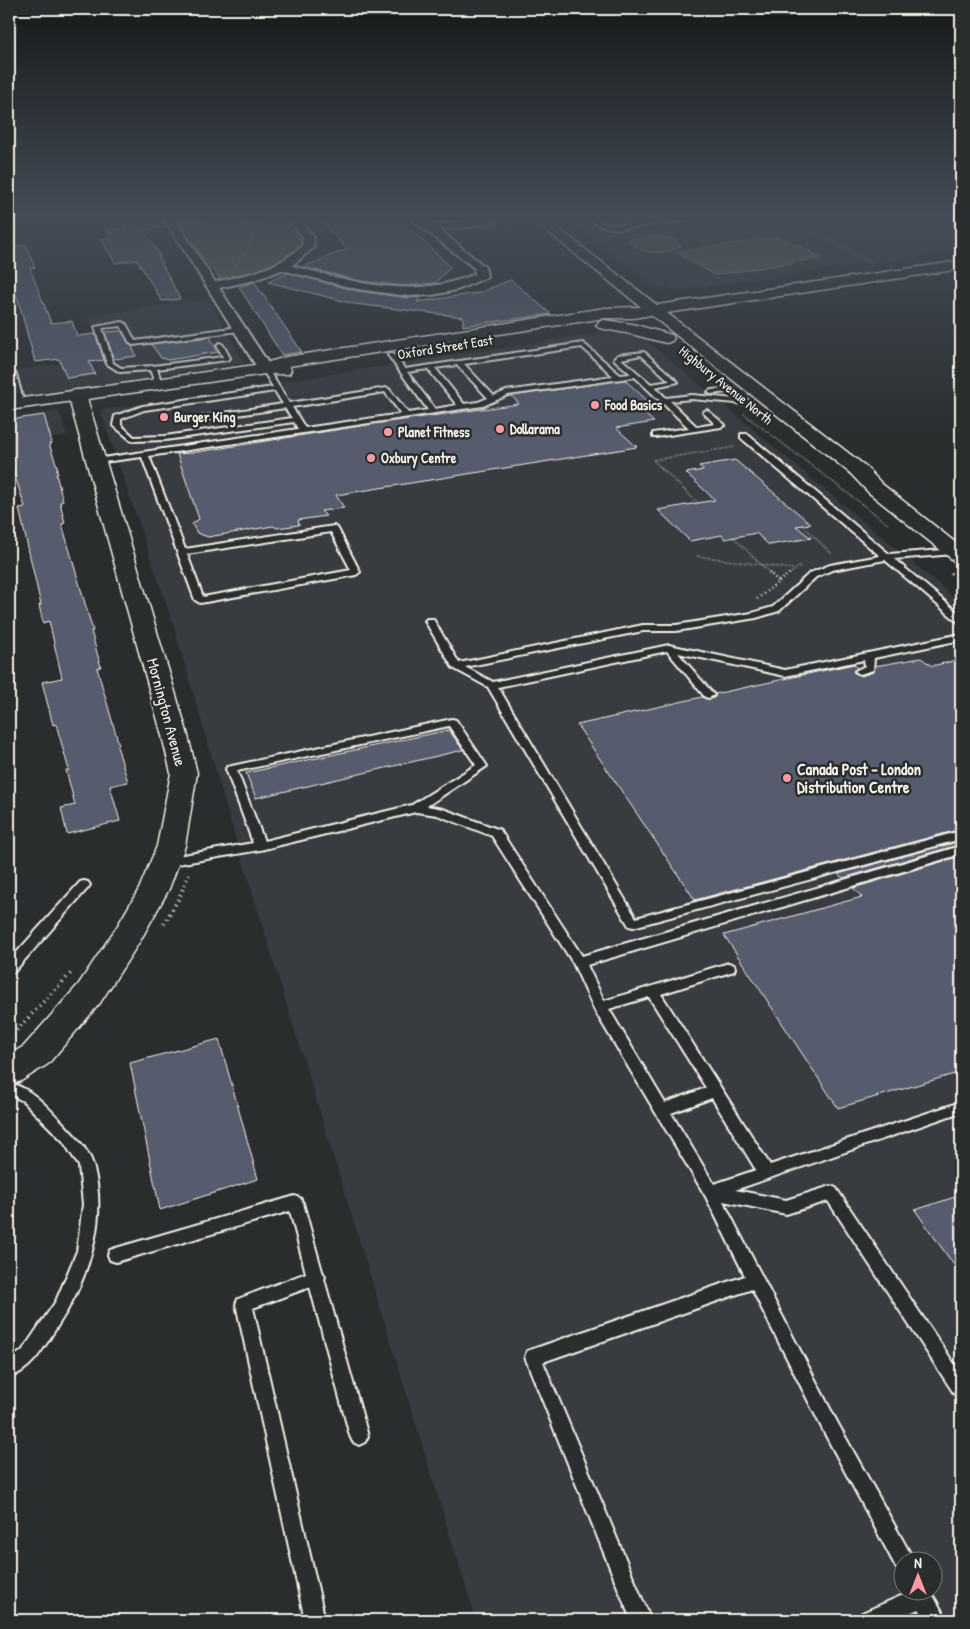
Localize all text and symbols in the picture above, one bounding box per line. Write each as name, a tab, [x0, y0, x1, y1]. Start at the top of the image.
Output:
street label: Oxford Street East	[396, 330, 494, 363]
street label: Highbury Avenue North	[675, 341, 777, 429]
place label: Food Basics	[604, 395, 663, 414]
marker: Food Basics	[589, 399, 601, 411]
place label: Burger King	[174, 407, 236, 428]
marker: Burger King	[158, 411, 170, 423]
place label: Dollarama	[510, 419, 560, 438]
place label: Planet Fitness	[398, 422, 470, 441]
marker: Dollarama	[494, 423, 506, 435]
marker: Planet Fitness	[382, 426, 394, 438]
place label: Oxbury Centre	[381, 448, 457, 469]
marker: Oxbury Centre	[365, 452, 377, 464]
street label: Mornington Avenue	[142, 656, 192, 769]
place label: Canada Post - London Distribution Centre	[797, 758, 921, 798]
marker: Canada Post - London Distribution Centre	[781, 772, 793, 784]
north arrow	[892, 1552, 942, 1602]
text: N	[914, 1553, 922, 1572]

